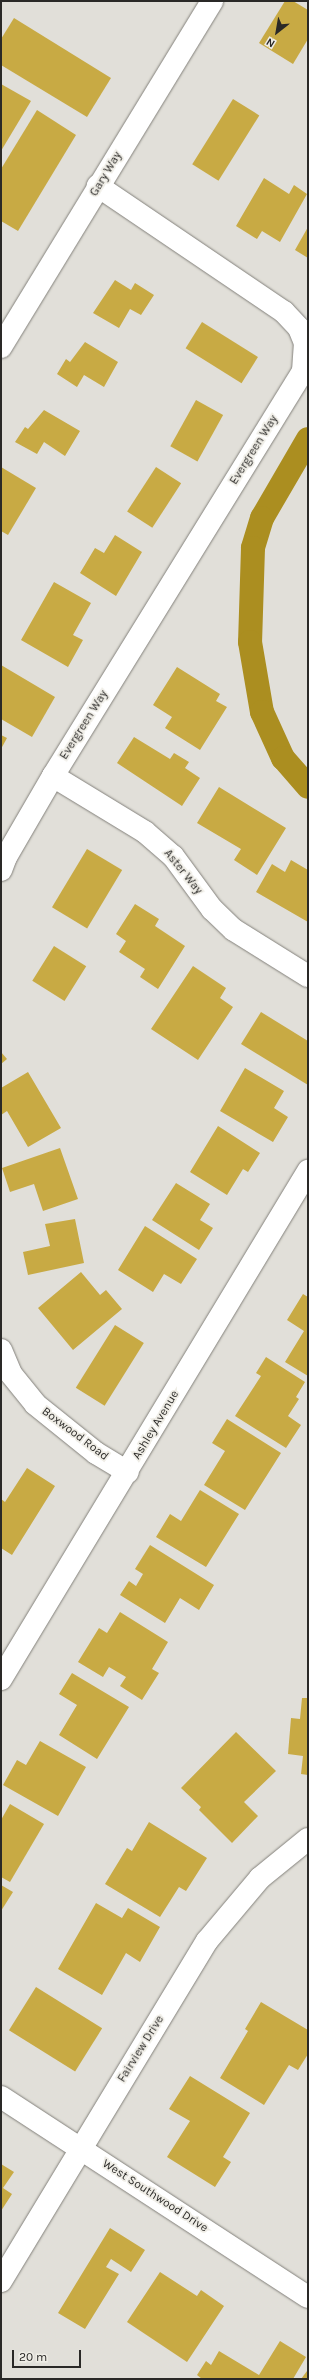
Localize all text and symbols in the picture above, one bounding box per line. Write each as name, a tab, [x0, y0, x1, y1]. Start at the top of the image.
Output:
north arrow	[257, 12, 297, 52]
text: N	[264, 35, 277, 50]
street label: Gary Way	[87, 149, 125, 199]
street label: Evergreen Way	[227, 413, 281, 487]
street label: Evergreen Way	[57, 688, 111, 762]
street label: Aster Way	[161, 847, 205, 897]
street label: Ashley Avenue	[130, 1388, 182, 1462]
street label: Boxwood Road	[39, 1404, 111, 1464]
street label: Fairview Drive	[115, 2013, 167, 2085]
street label: West Southwood Drive	[100, 2157, 210, 2235]
scale bar	[14, 2342, 83, 2368]
text: 20 m	[19, 2350, 47, 2364]

